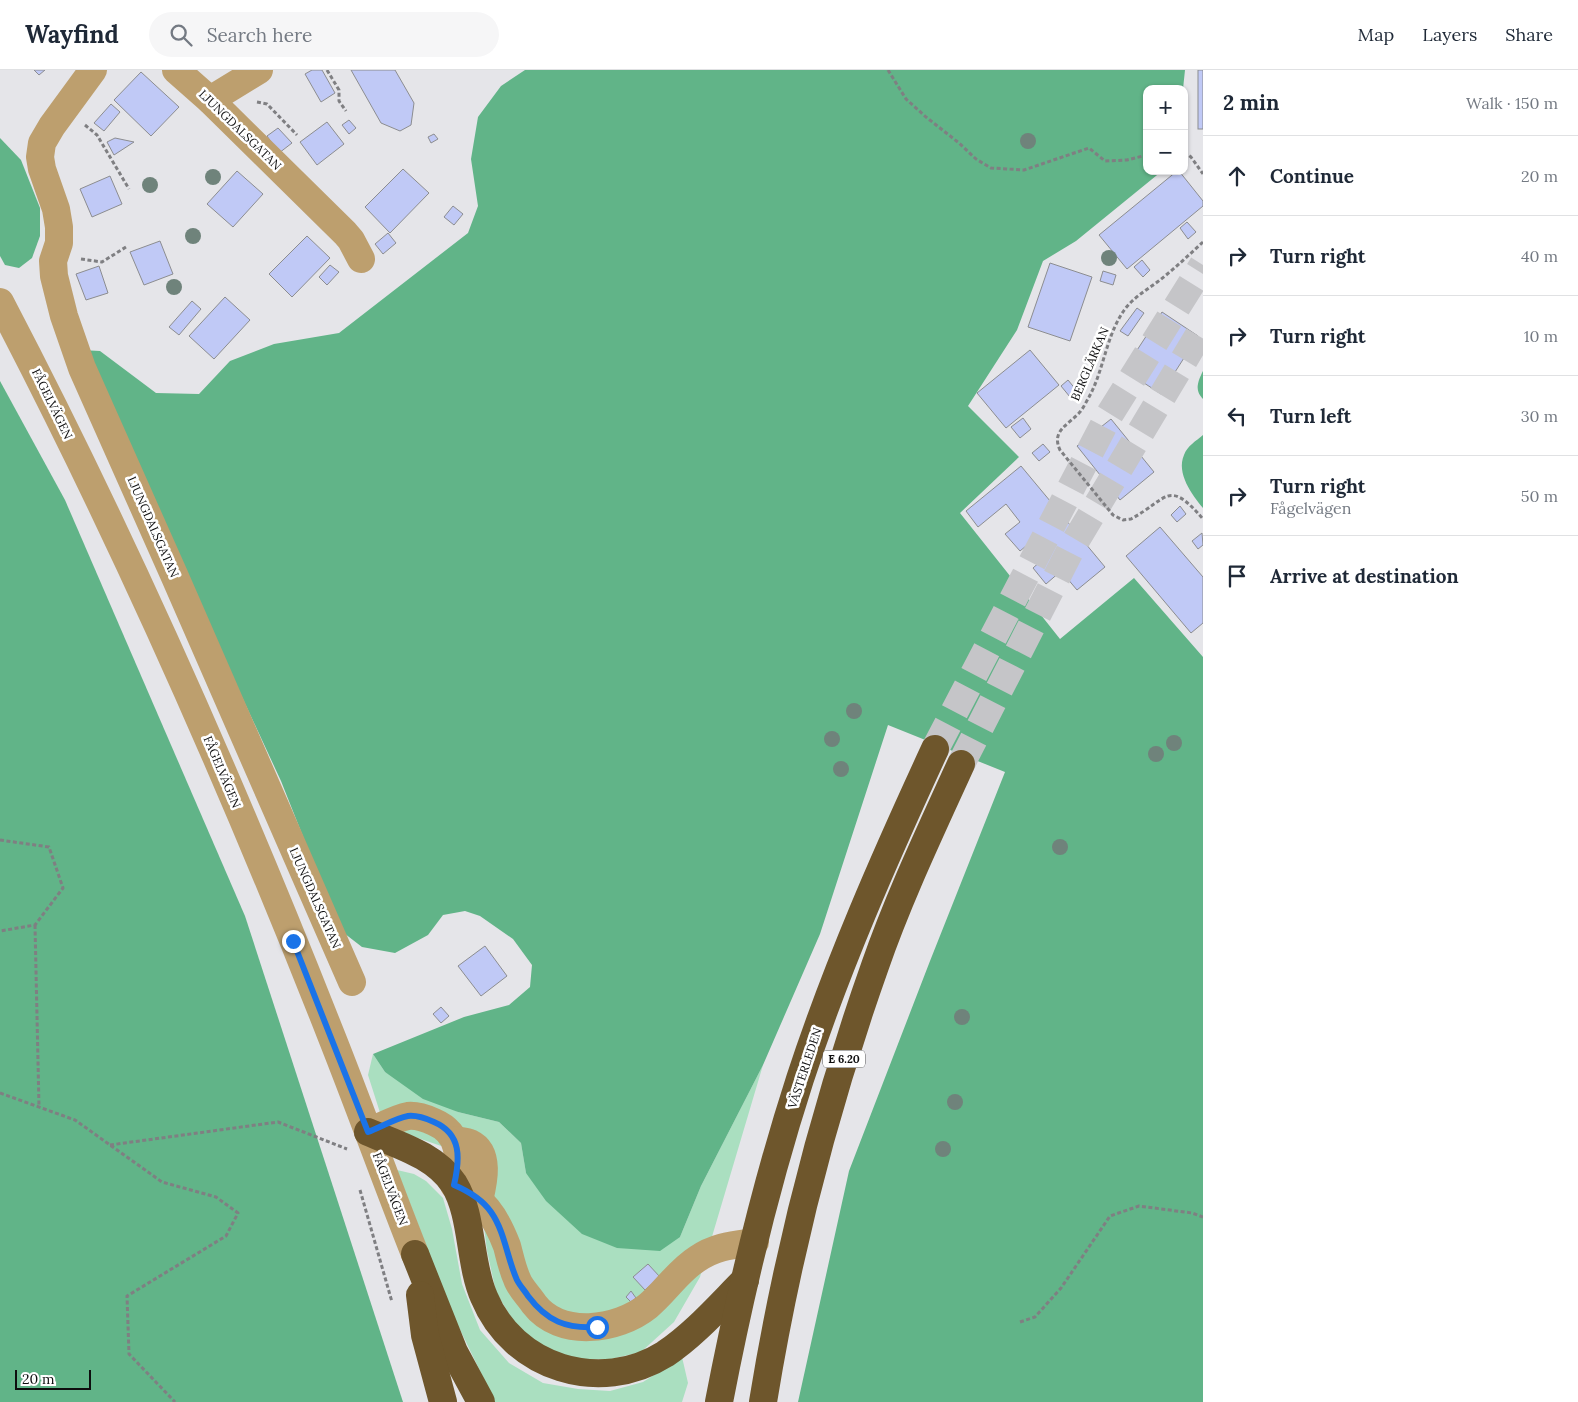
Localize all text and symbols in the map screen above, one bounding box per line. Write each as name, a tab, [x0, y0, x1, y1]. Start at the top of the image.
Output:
search box	[149, 12, 499, 57]
text: Wayfind	[25, 19, 119, 50]
icon: search	[167, 21, 195, 49]
text: Search here	[207, 23, 312, 47]
text: Map	[1358, 23, 1394, 46]
text: Layers	[1422, 23, 1477, 46]
text: Share	[1505, 23, 1553, 46]
map controls	[1143, 85, 1188, 175]
button: +	[1143, 85, 1188, 130]
street label: LJUNGDALSGATAN	[196, 86, 285, 173]
text: 2 min	[1223, 89, 1279, 116]
text: Walk · 150 m	[1466, 93, 1558, 113]
button: −	[1143, 130, 1188, 175]
icon: ahead	[1223, 162, 1251, 190]
text: Continue	[1270, 164, 1354, 188]
text: 20 m	[1521, 166, 1558, 186]
icon: right	[1223, 242, 1251, 270]
text: Turn right	[1270, 244, 1366, 268]
text: 40 m	[1521, 246, 1558, 266]
icon: right	[1223, 322, 1251, 350]
text: Turn right	[1270, 324, 1366, 348]
street label: BERGLÄRKAN	[1067, 325, 1112, 403]
text: 10 m	[1524, 326, 1558, 346]
street label: FÅGELVÄGEN	[29, 366, 76, 442]
icon: left	[1223, 402, 1251, 430]
text: Turn left	[1270, 404, 1351, 428]
text: 30 m	[1521, 406, 1558, 426]
street label: LJUNGDALSGATAN	[124, 474, 182, 580]
text: Turn right	[1270, 474, 1366, 498]
icon: right	[1223, 482, 1251, 510]
text: 50 m	[1521, 486, 1558, 506]
text: Fågelvägen	[1270, 498, 1351, 518]
icon: arrive	[1223, 562, 1251, 590]
text: Arrive at destination	[1270, 564, 1459, 588]
street label: FÅGELVÄGEN	[201, 734, 244, 810]
street label: LJUNGDALSGATAN	[286, 845, 344, 951]
route end	[282, 930, 305, 953]
street label: VÄSTERLEDEN	[784, 1026, 825, 1111]
road number: E 6.20	[823, 1051, 865, 1068]
street label: FÅGELVÄGEN	[370, 1150, 411, 1227]
route start	[586, 1316, 609, 1339]
scale bar	[15, 1367, 91, 1390]
text: 20 m	[22, 1370, 54, 1388]

